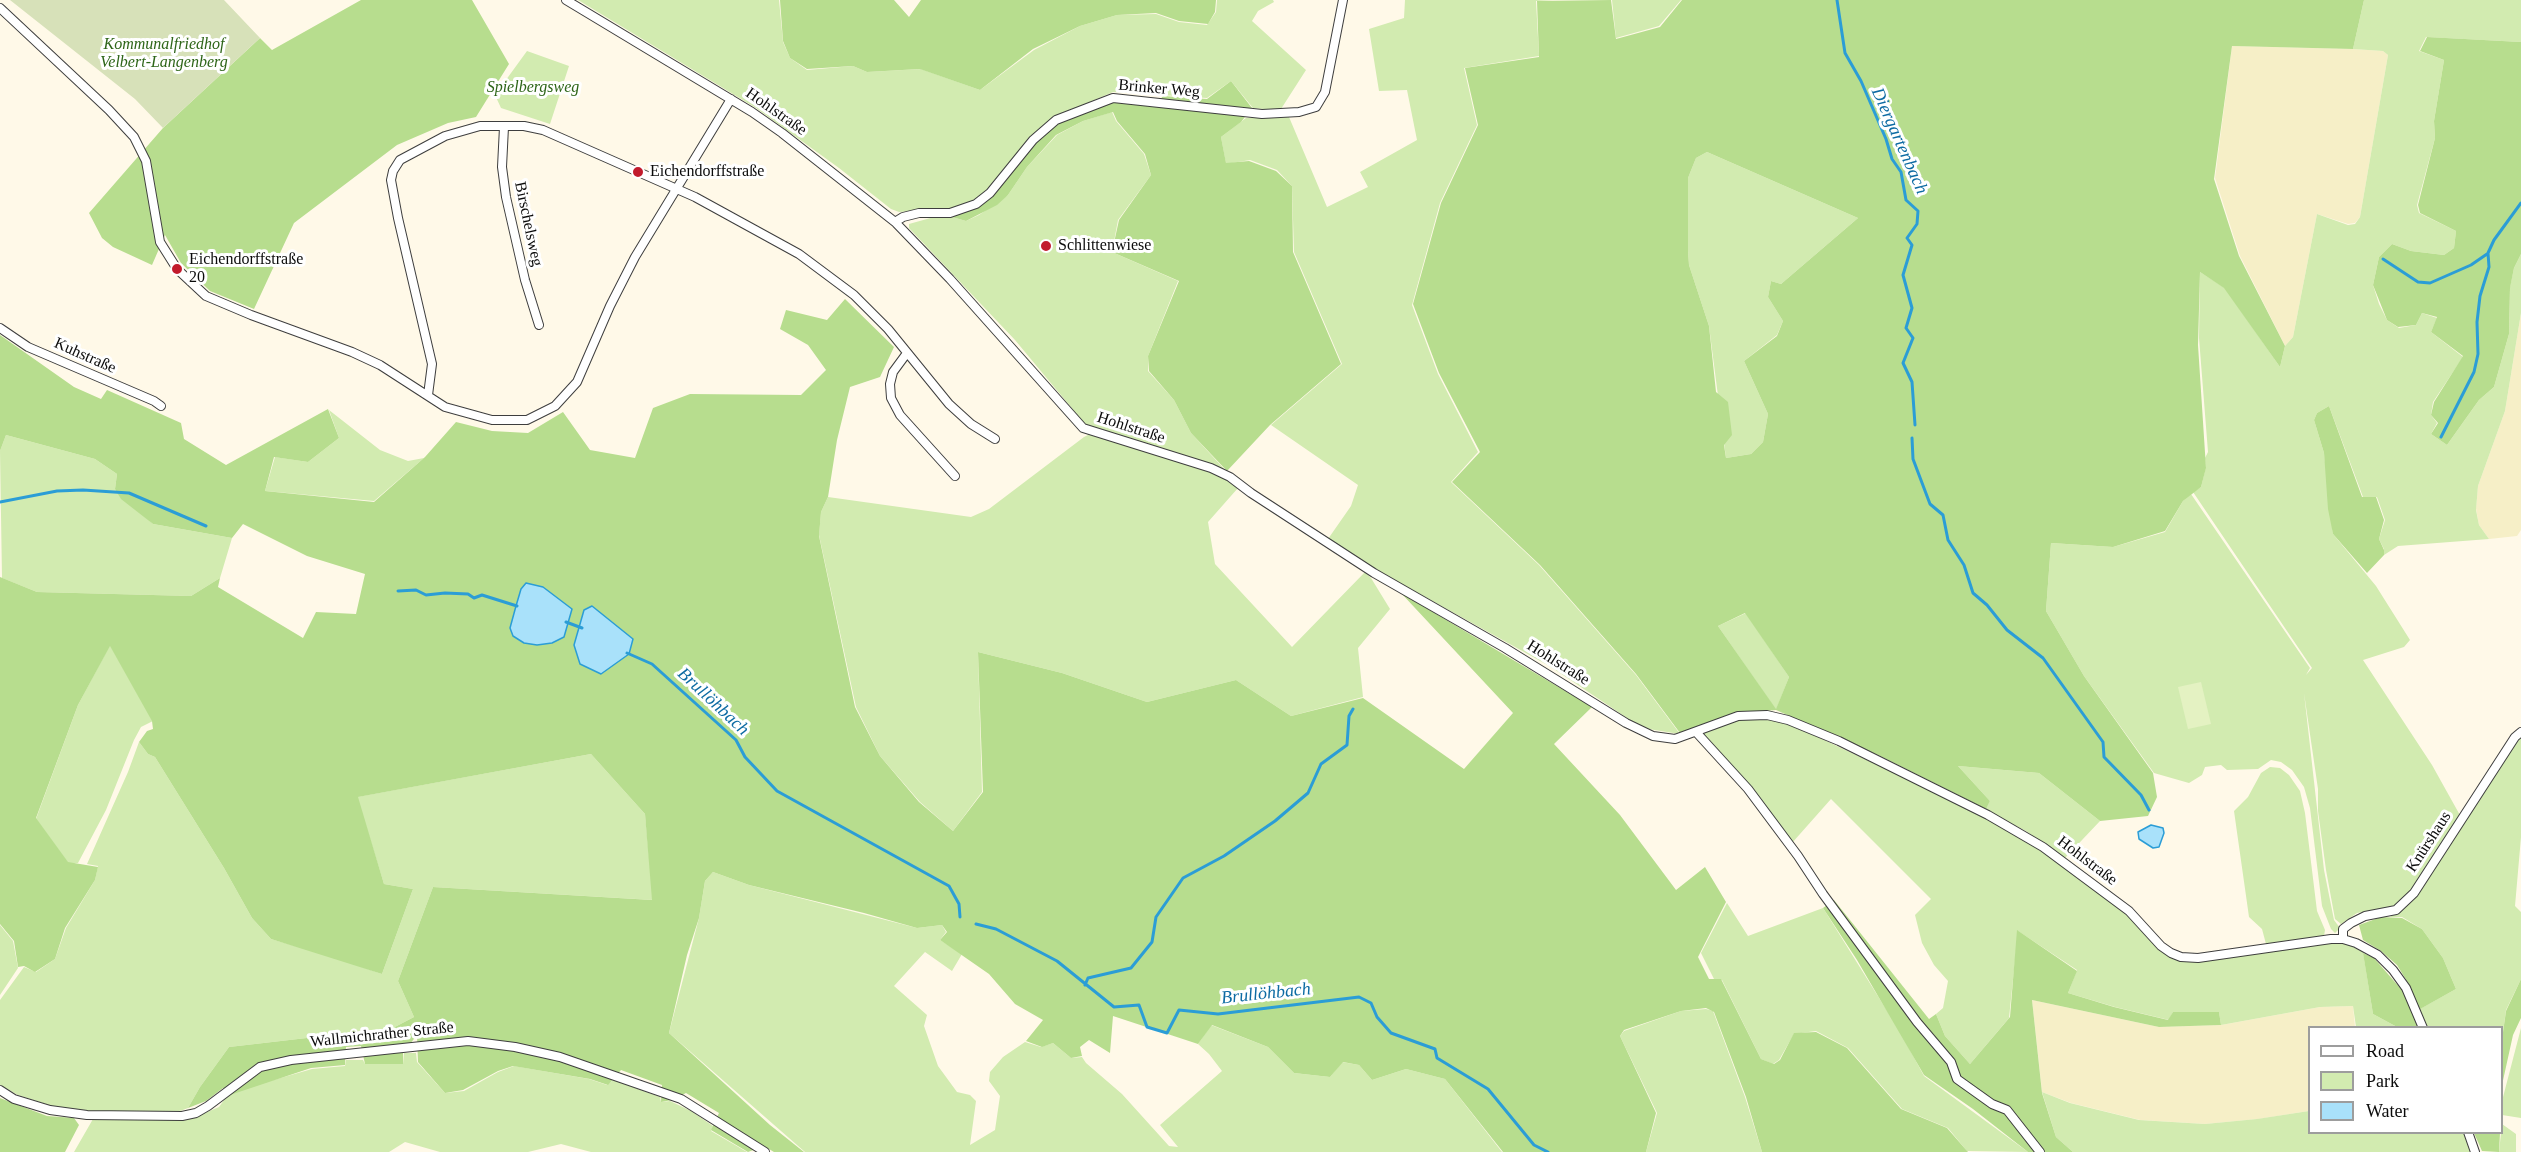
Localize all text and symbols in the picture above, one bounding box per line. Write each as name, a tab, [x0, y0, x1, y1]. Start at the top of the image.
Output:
park label: Kommunalfriedhof Velbert-Langenberg	[100, 35, 228, 73]
street label: Brinker Weg	[1117, 76, 1201, 102]
park label: Spielbergsweg	[487, 78, 579, 98]
street label: Hohlstraße	[742, 84, 810, 140]
water label: Diergartenbach	[1866, 84, 1932, 198]
place label: Eichendorffstraße	[650, 162, 764, 182]
marker: Eichendorffstraße	[631, 165, 645, 179]
street label: Birschelsweg	[510, 180, 546, 268]
place label: Schlittenwiese	[1058, 236, 1151, 256]
marker: Schlittenwiese	[1039, 239, 1053, 253]
place label: Eichendorffstraße 20	[189, 250, 303, 288]
marker: Eichendorffstraße 20	[170, 262, 184, 276]
street label: Kuhstraße	[51, 334, 119, 378]
street label: Hohlstraße	[1095, 408, 1167, 448]
street label: Hohlstraße	[1523, 636, 1593, 690]
water label: Brullöhbach	[673, 663, 753, 741]
street label: Knürshaus	[2402, 808, 2456, 876]
street label: Hohlstraße	[2053, 832, 2121, 890]
water label: Brullöhbach	[1220, 979, 1312, 1009]
street label: Wallmichrather Straße	[309, 1018, 455, 1052]
legend	[2308, 1026, 2503, 1134]
text: Road	[2366, 1041, 2404, 1061]
text: Park	[2366, 1071, 2399, 1091]
text: Water	[2366, 1101, 2409, 1121]

